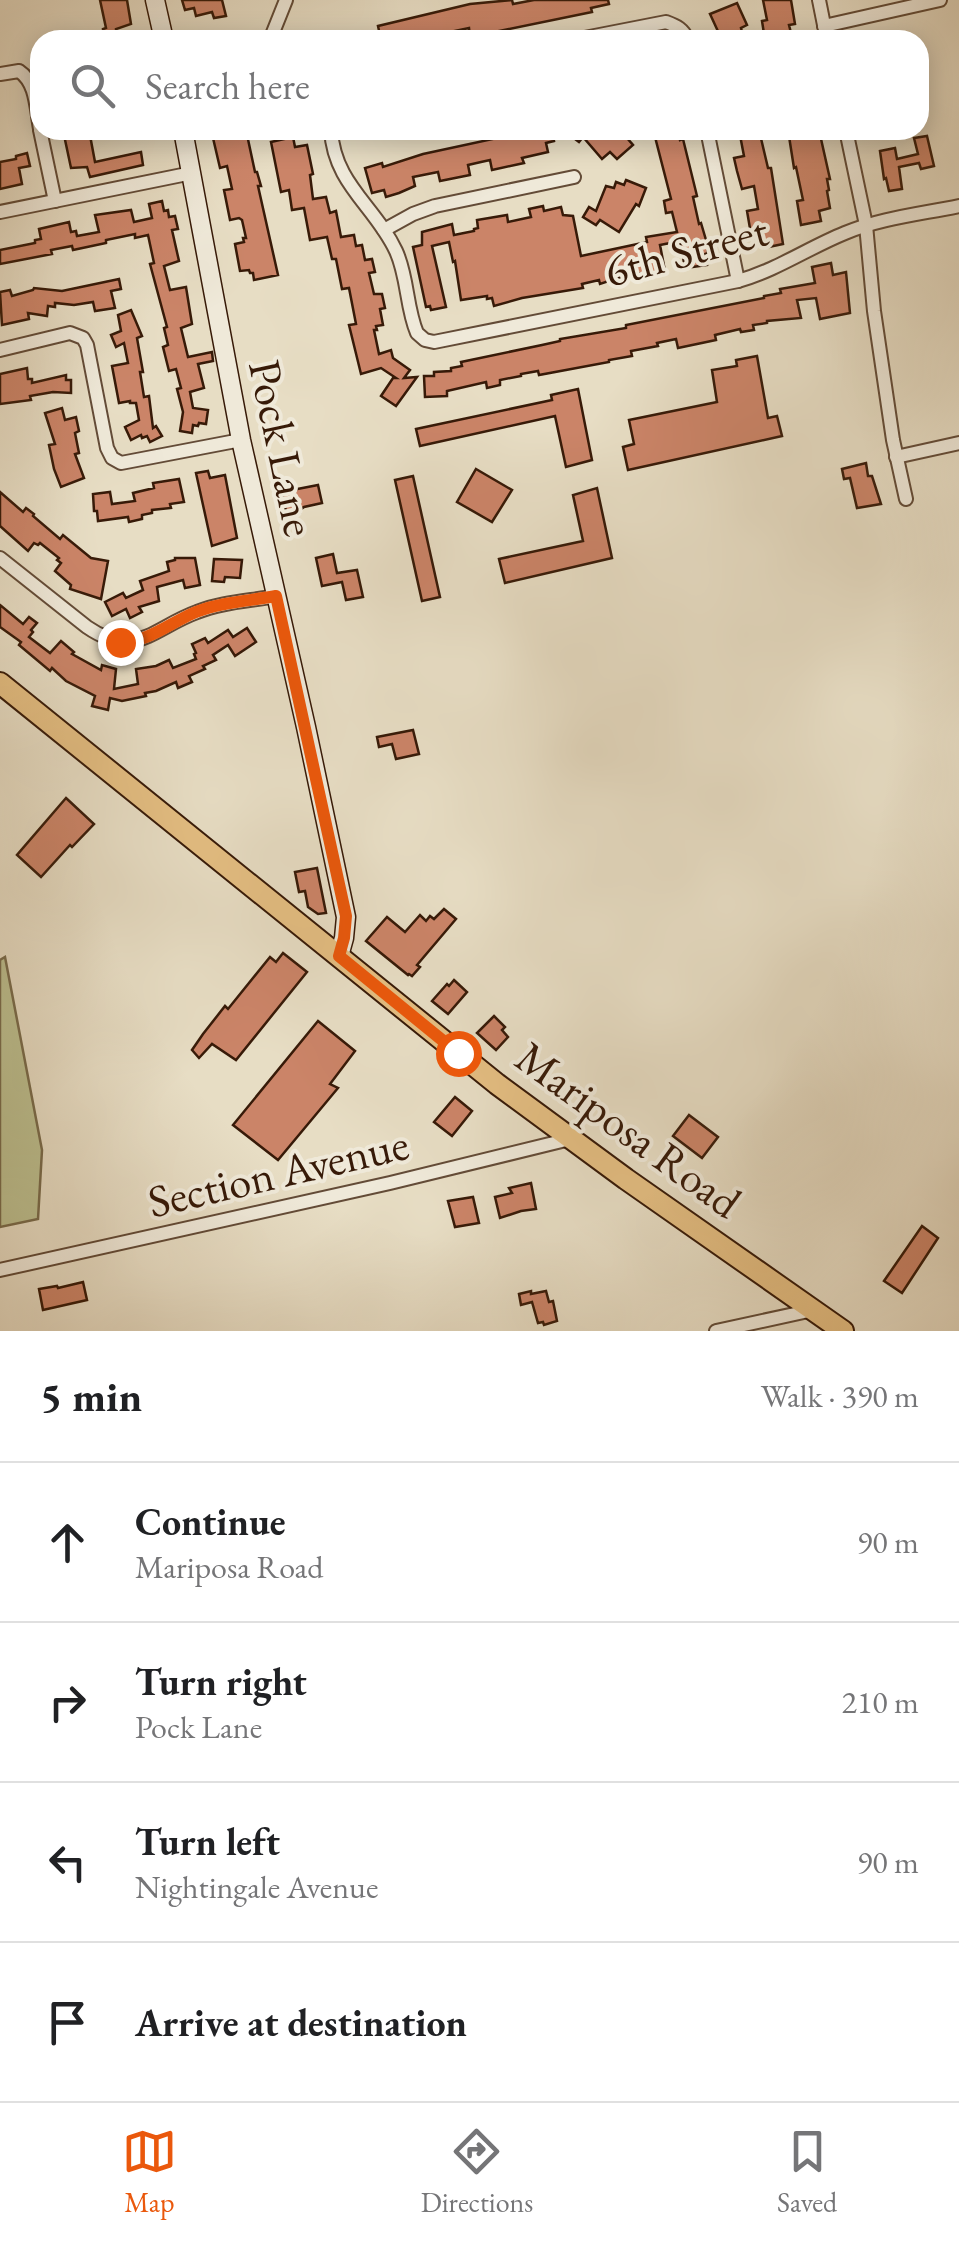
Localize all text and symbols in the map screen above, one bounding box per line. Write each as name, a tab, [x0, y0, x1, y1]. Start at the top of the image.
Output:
search box	[30, 30, 929, 140]
icon: search	[65, 58, 120, 113]
text: Search here	[145, 61, 310, 110]
street label: 6th Street	[598, 200, 774, 300]
street label: Pock Lane	[236, 355, 330, 541]
route end	[98, 620, 144, 666]
street label: Mariposa Road	[505, 1028, 753, 1230]
route start	[436, 1031, 482, 1077]
street label: Section Avenue	[142, 1114, 414, 1230]
text: 5 min	[40, 1369, 142, 1424]
text: Walk · 390 m	[761, 1375, 919, 1417]
text: Continue	[135, 1497, 286, 1546]
icon: ahead	[40, 1515, 95, 1570]
text: 90 m	[857, 1521, 919, 1563]
text: Mariposa Road	[135, 1546, 323, 1588]
text: Turn right	[135, 1657, 307, 1706]
icon: right	[40, 1675, 95, 1730]
text: 210 m	[842, 1681, 919, 1723]
text: Pock Lane	[135, 1706, 262, 1748]
text: Turn left	[135, 1817, 280, 1866]
icon: left	[40, 1835, 95, 1890]
text: 90 m	[857, 1841, 919, 1883]
text: Nightingale Avenue	[135, 1866, 378, 1908]
icon: arrive	[40, 1995, 95, 2050]
text: Arrive at destination	[135, 1998, 467, 2047]
tab: Map	[122, 2124, 177, 2220]
tab: Directions	[421, 2124, 533, 2220]
tab: Saved	[777, 2124, 837, 2220]

